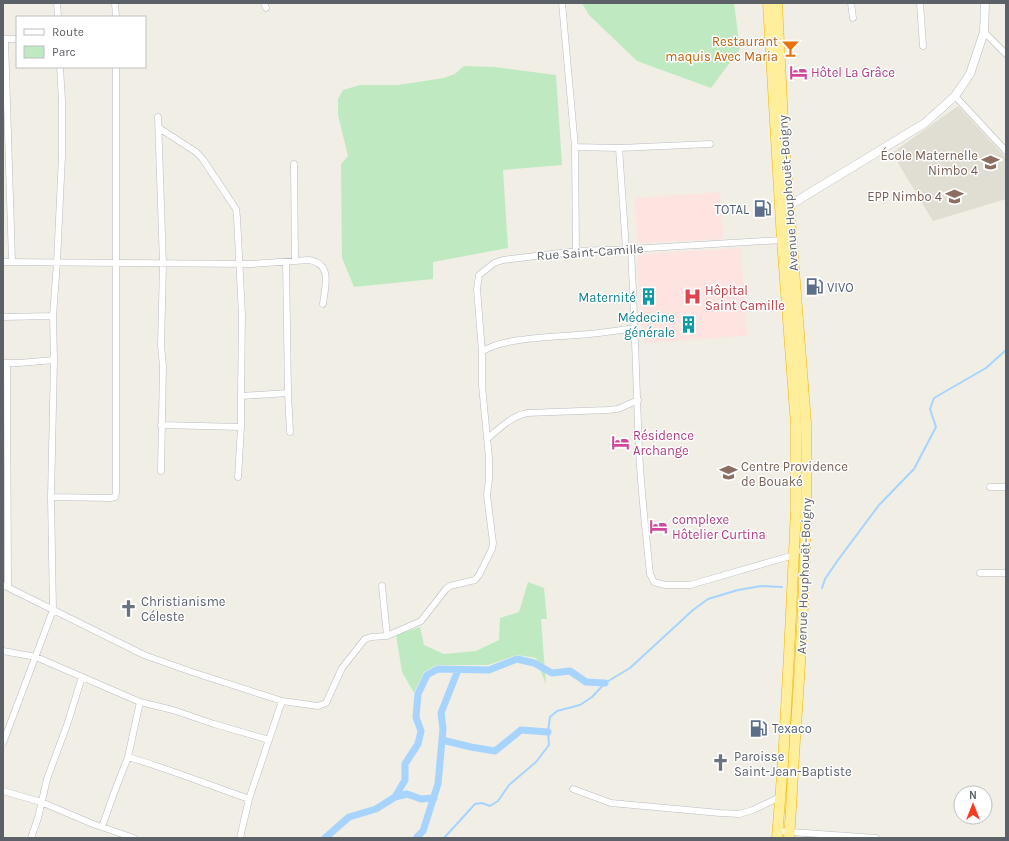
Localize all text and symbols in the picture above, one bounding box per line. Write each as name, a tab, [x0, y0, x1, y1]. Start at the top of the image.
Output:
legend	[16, 16, 146, 68]
text: Route	[52, 25, 84, 39]
place label: Restaurant maquis Avec Maria	[665, 34, 778, 65]
bar icon: Restaurant maquis Avec Maria	[781, 38, 801, 58]
text: Parc	[52, 45, 76, 59]
hotel icon: Hôtel La Grâce	[788, 62, 808, 82]
place label: Hôtel La Grâce	[811, 65, 895, 80]
street label: Avenue Houphouët-Boigny	[775, 114, 801, 272]
place label: École Maternelle Nimbo 4	[881, 146, 978, 178]
school or university icon: École Maternelle Nimbo 4	[981, 152, 1001, 172]
school or university icon: EPP Nimbo 4	[945, 186, 965, 206]
place label: EPP Nimbo 4	[867, 189, 942, 204]
fuel station icon: TOTAL	[752, 199, 772, 219]
place label: TOTAL	[715, 202, 749, 217]
street label: Rue Saint-Camille	[536, 241, 644, 263]
fuel station icon: VIVO	[804, 277, 824, 297]
place label: VIVO	[827, 280, 854, 295]
place label: Hôpital Saint Camille	[705, 283, 785, 313]
building icon: Maternité	[639, 287, 659, 307]
hospital icon: Hôpital Saint Camille	[682, 287, 702, 307]
place label: Maternité	[578, 290, 636, 305]
place label: Médecine générale	[618, 310, 675, 340]
building icon: Médecine générale	[678, 314, 698, 334]
place label: Résidence Archange	[633, 428, 694, 458]
hotel icon: Résidence Archange	[610, 432, 630, 452]
place label: Centre Providence de Bouaké	[741, 459, 848, 489]
school or university icon: Centre Providence de Bouaké	[718, 463, 738, 483]
street label: Avenue Houphouët-Boigny	[794, 498, 814, 654]
place label: complexe Hôtelier Curtina	[672, 512, 766, 542]
hotel icon: complexe Hôtelier Curtina	[649, 516, 669, 536]
place label: Christianisme Céleste	[141, 594, 226, 624]
church icon: Christianisme Céleste	[118, 598, 138, 618]
fuel station icon: Texaco	[749, 718, 769, 738]
place label: Texaco	[772, 721, 812, 736]
place label: Paroisse Saint-Jean-Baptiste	[734, 749, 852, 779]
church icon: Paroisse Saint-Jean-Baptiste	[711, 753, 731, 773]
north arrow	[953, 785, 993, 825]
text: N	[969, 789, 977, 802]

